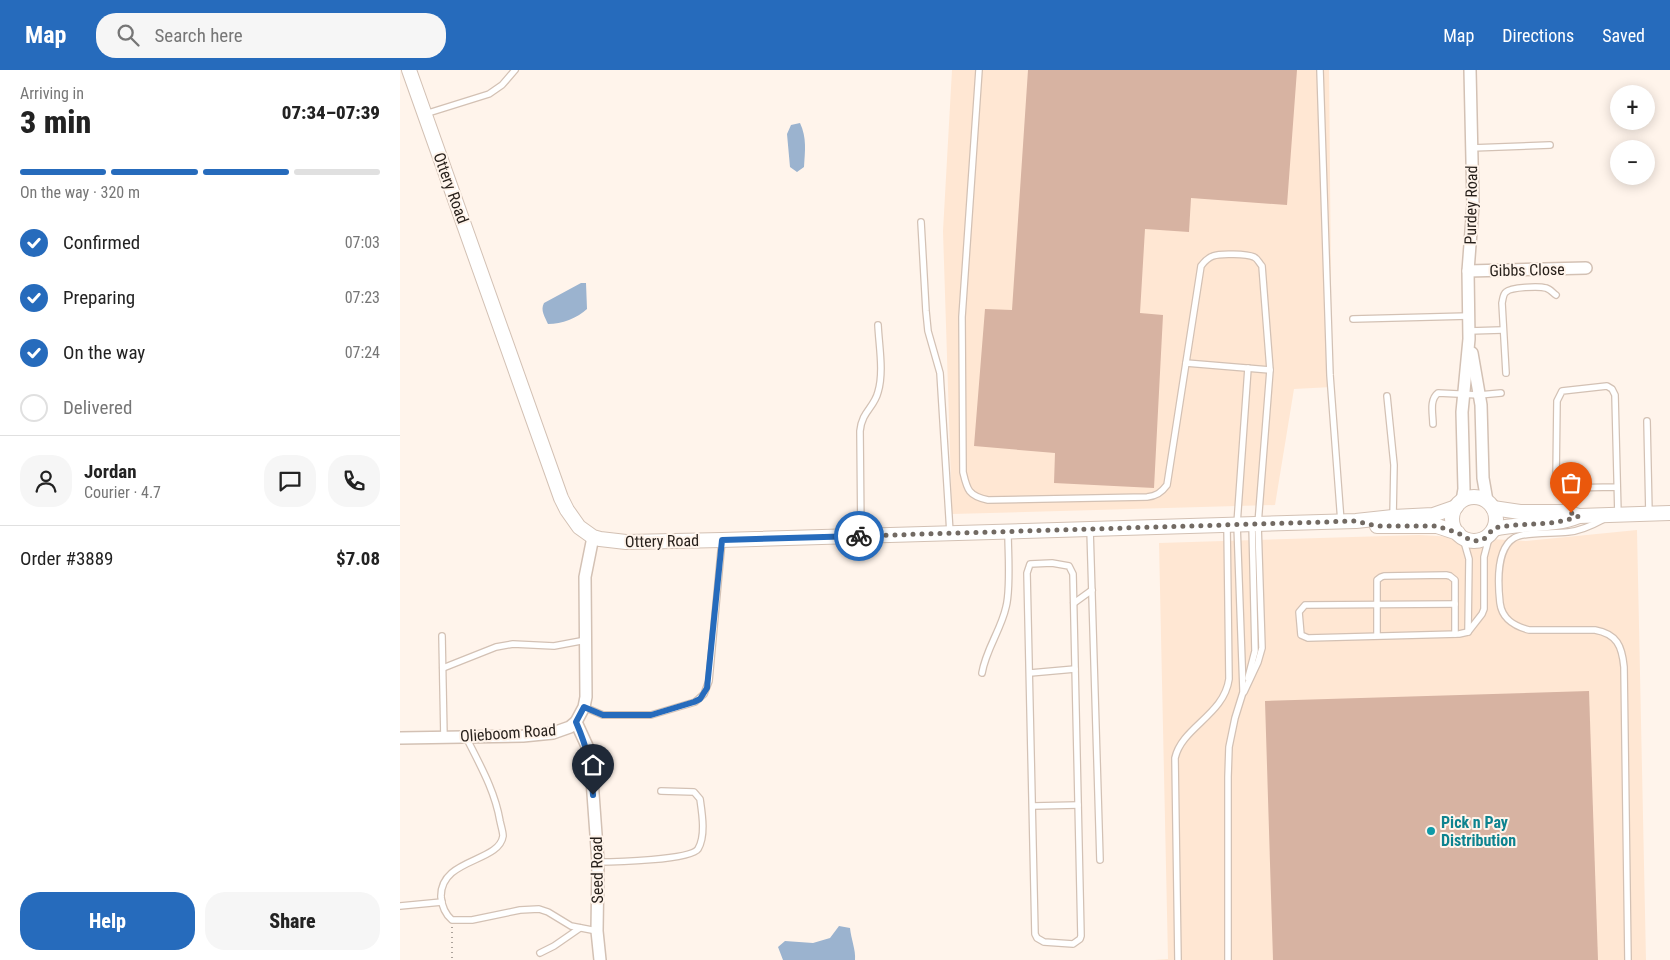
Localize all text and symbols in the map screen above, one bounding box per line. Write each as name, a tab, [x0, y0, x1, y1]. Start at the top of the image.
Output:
search box	[96, 13, 446, 58]
text: Map	[25, 21, 66, 49]
icon: search	[114, 21, 142, 49]
text: Search here	[154, 24, 243, 47]
text: Map	[1443, 25, 1474, 46]
text: Directions	[1502, 25, 1574, 46]
text: Saved	[1602, 25, 1645, 46]
text: Arriving in	[20, 84, 84, 103]
map controls	[1610, 85, 1655, 185]
button: +	[1610, 85, 1655, 130]
text: 07:34–07:39	[282, 101, 380, 124]
text: 3 min	[20, 103, 91, 141]
button: −	[1610, 140, 1655, 185]
street label: Ottery Road	[429, 150, 473, 226]
street label: Purdey Road	[1461, 165, 1481, 245]
text: On the way · 320 m	[20, 183, 140, 202]
icon: check	[20, 229, 48, 257]
text: Confirmed	[63, 231, 140, 254]
text: 07:03	[345, 233, 380, 252]
street label: Gibbs Close	[1489, 260, 1565, 280]
icon: check	[20, 284, 48, 312]
text: Preparing	[63, 286, 135, 309]
text: 07:23	[345, 288, 380, 307]
icon: check	[20, 339, 48, 367]
text: On the way	[63, 341, 145, 364]
text: 07:24	[345, 343, 380, 362]
text: Delivered	[63, 396, 132, 419]
button: person	[20, 455, 72, 507]
button: chat	[264, 455, 316, 507]
button: phone	[328, 455, 380, 507]
text: Jordan	[84, 460, 137, 483]
pin	[1550, 462, 1592, 513]
icon: bag	[1557, 469, 1585, 497]
text: Courier · 4.7	[84, 483, 161, 502]
courier	[834, 511, 884, 561]
icon: bike	[845, 522, 873, 550]
street label: Ottery Road	[625, 531, 699, 551]
text: Order #3889	[20, 547, 113, 570]
text: $7.08	[336, 547, 380, 570]
street label: Olieboom Road	[459, 720, 557, 746]
pin	[572, 744, 614, 795]
icon: home	[579, 751, 607, 779]
place label: Pick n Pay Distribution	[1441, 813, 1516, 850]
marker: Pick n Pay Distribution	[1425, 825, 1437, 837]
street label: Seed Road	[587, 836, 607, 904]
button: Help	[20, 892, 195, 950]
button: Share	[205, 892, 380, 950]

